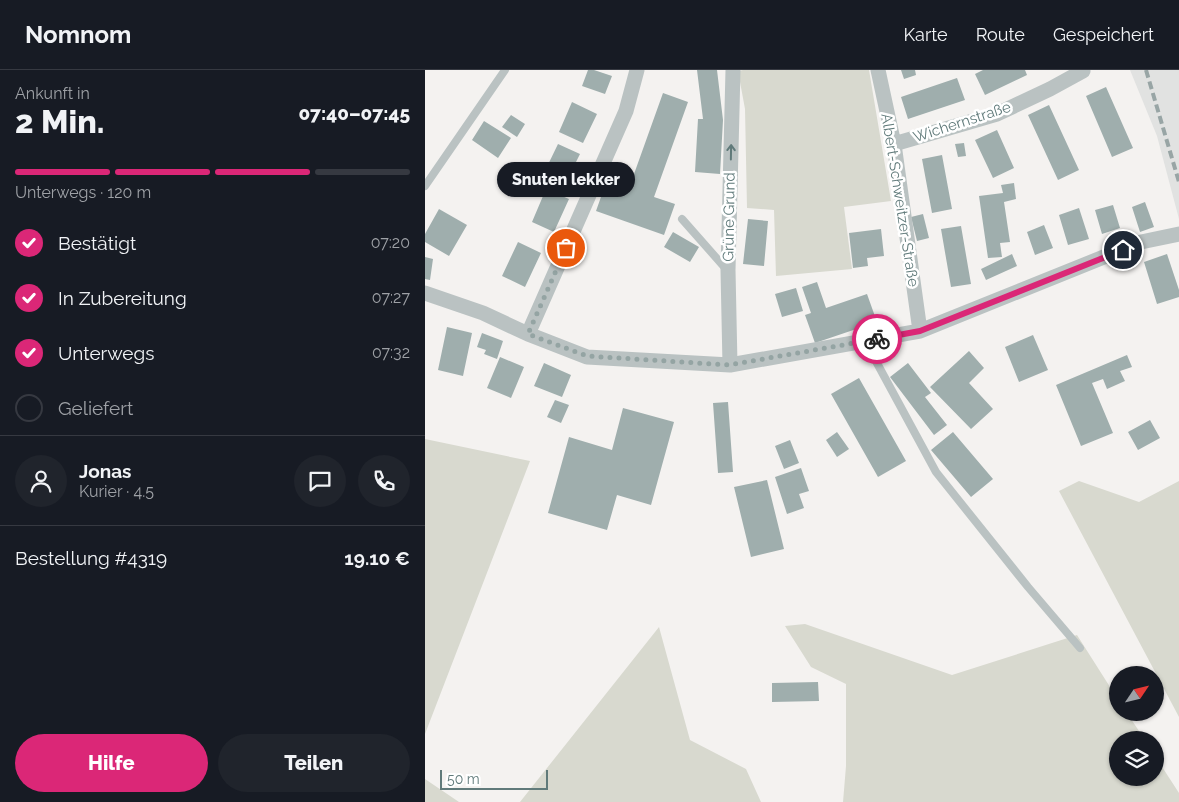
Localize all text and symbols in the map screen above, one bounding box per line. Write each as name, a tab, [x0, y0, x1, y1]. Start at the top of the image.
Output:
text: Nomnom	[25, 20, 131, 49]
text: Karte	[904, 24, 948, 45]
text: Route	[976, 24, 1025, 45]
text: Gespeichert	[1053, 24, 1154, 45]
text: Ankunft in	[15, 84, 90, 103]
street label: Wichernstraße	[911, 98, 1013, 146]
text: 07:40–07:45	[298, 102, 410, 124]
text: 2 Min.	[15, 103, 104, 140]
street label: Albert-Schweitzer-Straße	[877, 112, 923, 288]
one-way arrow	[726, 144, 736, 160]
callout: Snuten lekker	[497, 163, 635, 198]
text: Snuten lekker	[512, 170, 620, 189]
street label: Grüne Grund	[719, 172, 739, 262]
text: Unterwegs · 120 m	[15, 183, 151, 202]
pin	[545, 227, 587, 269]
icon: check	[15, 229, 43, 257]
pin	[1102, 229, 1144, 271]
text: Bestätigt	[58, 232, 136, 254]
text: 07:20	[371, 233, 410, 252]
icon: bag	[552, 234, 580, 262]
icon: home	[1109, 236, 1137, 264]
icon: check	[15, 284, 43, 312]
text: In Zubereitung	[58, 287, 187, 309]
text: 07:27	[372, 288, 410, 307]
courier	[852, 314, 902, 364]
icon: bike	[863, 325, 891, 353]
icon: check	[15, 339, 43, 367]
text: Unterwegs	[58, 342, 154, 364]
text: 07:32	[372, 343, 410, 362]
text: Geliefert	[58, 397, 133, 419]
button: person	[15, 455, 67, 507]
button: chat	[294, 455, 346, 507]
button: phone	[358, 455, 410, 507]
text: Jonas	[79, 460, 131, 482]
text: Kurier · 4.5	[79, 482, 154, 501]
text: Bestellung #4319	[15, 547, 167, 569]
text: 19.10 €	[344, 547, 410, 569]
north arrow	[1109, 666, 1164, 721]
map controls	[1109, 666, 1164, 786]
button: layers	[1109, 731, 1164, 786]
button: Hilfe	[15, 734, 208, 792]
button: Teilen	[218, 734, 410, 792]
scale bar	[440, 767, 547, 790]
text: 50 m	[447, 771, 480, 787]

